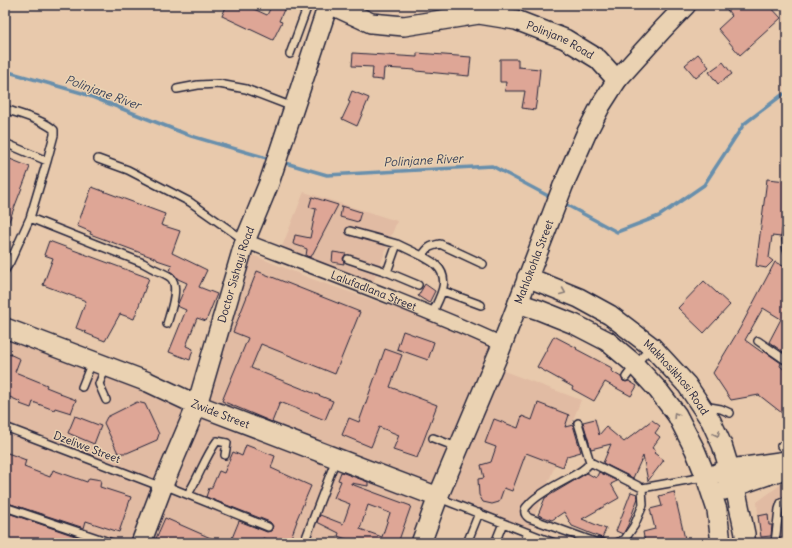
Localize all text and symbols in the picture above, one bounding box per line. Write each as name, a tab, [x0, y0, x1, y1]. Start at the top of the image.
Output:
street label: Polinjane Road	[524, 18, 597, 62]
water label: Polinjane River	[63, 71, 145, 113]
water label: Polinjane River	[383, 150, 465, 170]
street label: Mahlokohla Street	[511, 218, 556, 306]
street label: Doctor Sishayi Road	[214, 224, 257, 324]
street label: Lalufadlana Street	[329, 268, 419, 314]
one-way arrow	[559, 287, 567, 295]
street label: Makhosikhosi Road	[641, 336, 712, 418]
street label: Zwide Street	[189, 396, 252, 432]
one-way arrow	[673, 412, 681, 419]
street label: Dzeliwe Street	[52, 428, 123, 466]
one-way arrow	[712, 430, 720, 437]

